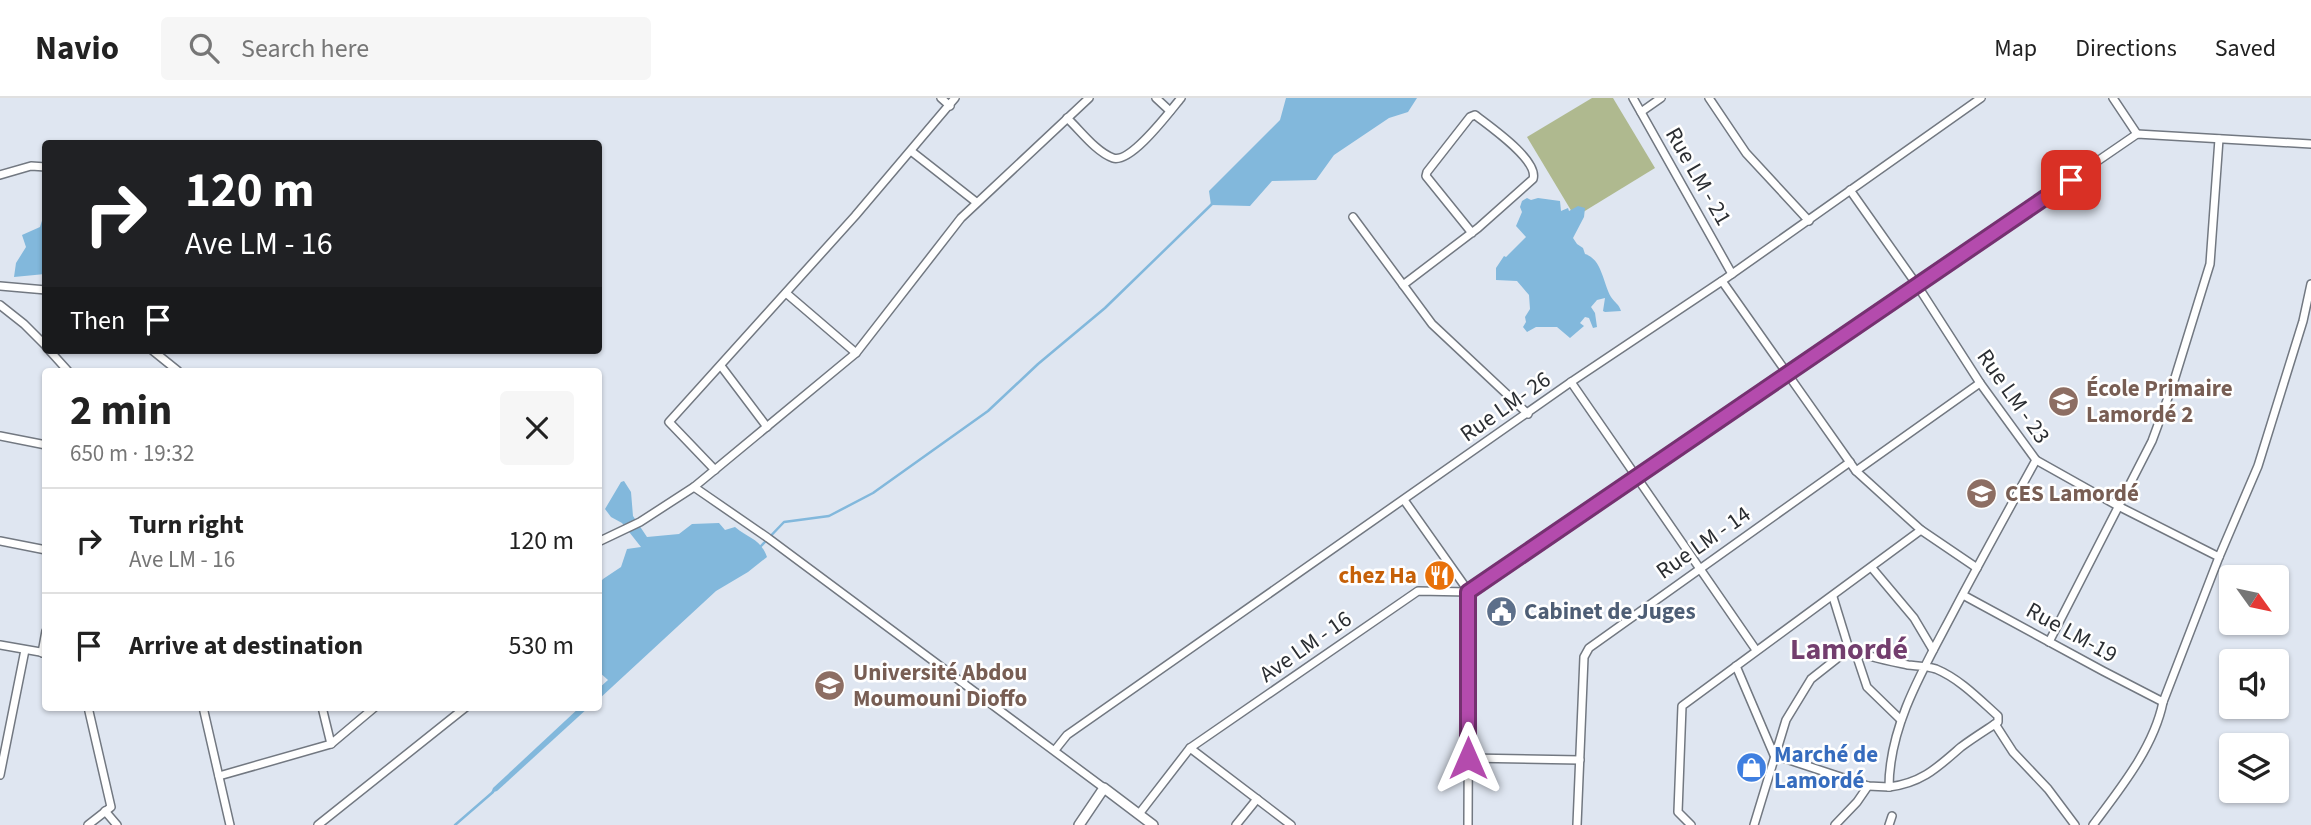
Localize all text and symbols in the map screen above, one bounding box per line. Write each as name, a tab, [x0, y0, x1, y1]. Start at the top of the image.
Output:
search box	[161, 17, 651, 80]
text: Navio	[35, 25, 119, 72]
icon: search	[185, 29, 223, 67]
text: Search here	[241, 30, 369, 67]
text: Map	[1994, 31, 2037, 66]
text: Directions	[2075, 31, 2177, 66]
text: Saved	[2215, 31, 2276, 66]
street label: Rue LM - 21	[1657, 121, 1740, 232]
pin	[2041, 150, 2101, 210]
text: 120 m	[185, 156, 314, 226]
icon: arrive	[2052, 161, 2090, 199]
icon: right	[70, 168, 161, 259]
text: Ave LM - 16	[185, 221, 333, 267]
icon: arrive	[139, 301, 177, 339]
text: Then	[70, 302, 125, 339]
street label: Rue LM - 23	[1969, 342, 2058, 450]
street label: Rue LM- 26	[1453, 363, 1557, 450]
place label: École Primaire Lamordé 2	[2086, 372, 2233, 431]
text: 2 min	[70, 381, 172, 441]
school or university icon: École Primaire Lamordé 2	[2046, 384, 2080, 418]
button: close	[500, 391, 574, 465]
text: 650 m · 19:32	[70, 437, 194, 470]
school or university icon: CES Lamordé	[1965, 476, 1999, 510]
place label: CES Lamordé	[2005, 477, 2139, 510]
street label: Rue LM - 14	[1649, 498, 1757, 587]
text: Turn right	[129, 506, 244, 543]
icon: right	[70, 522, 108, 560]
text: 120 m	[508, 522, 574, 559]
text: Ave LM - 16	[129, 543, 235, 576]
restaurant icon: chez Ha	[1423, 558, 1457, 592]
place label: chez Ha	[1339, 559, 1417, 592]
north arrow	[2219, 565, 2289, 635]
map controls	[2219, 565, 2289, 803]
public building icon: Cabinet de Juges	[1484, 594, 1518, 628]
street label: Rue LM-19	[2020, 594, 2123, 671]
place label: Cabinet de Juges	[1524, 595, 1696, 628]
street label: Ave LM - 16	[1252, 602, 1358, 690]
icon: arrive	[70, 627, 108, 665]
text: Arrive at destination	[129, 627, 363, 664]
text: 530 m	[508, 627, 574, 664]
district label: Lamordé	[1790, 628, 1908, 671]
button: sound	[2219, 649, 2289, 719]
place label: Université Abdou Moumouni Dioffo	[853, 656, 1027, 715]
school or university icon: Université Abdou Moumouni Dioffo	[813, 668, 847, 702]
position arrow	[1431, 721, 1505, 795]
button: layers	[2219, 733, 2289, 803]
place label: Marché de Lamordé	[1774, 738, 1878, 797]
shop icon: Marché de Lamordé	[1734, 750, 1768, 784]

